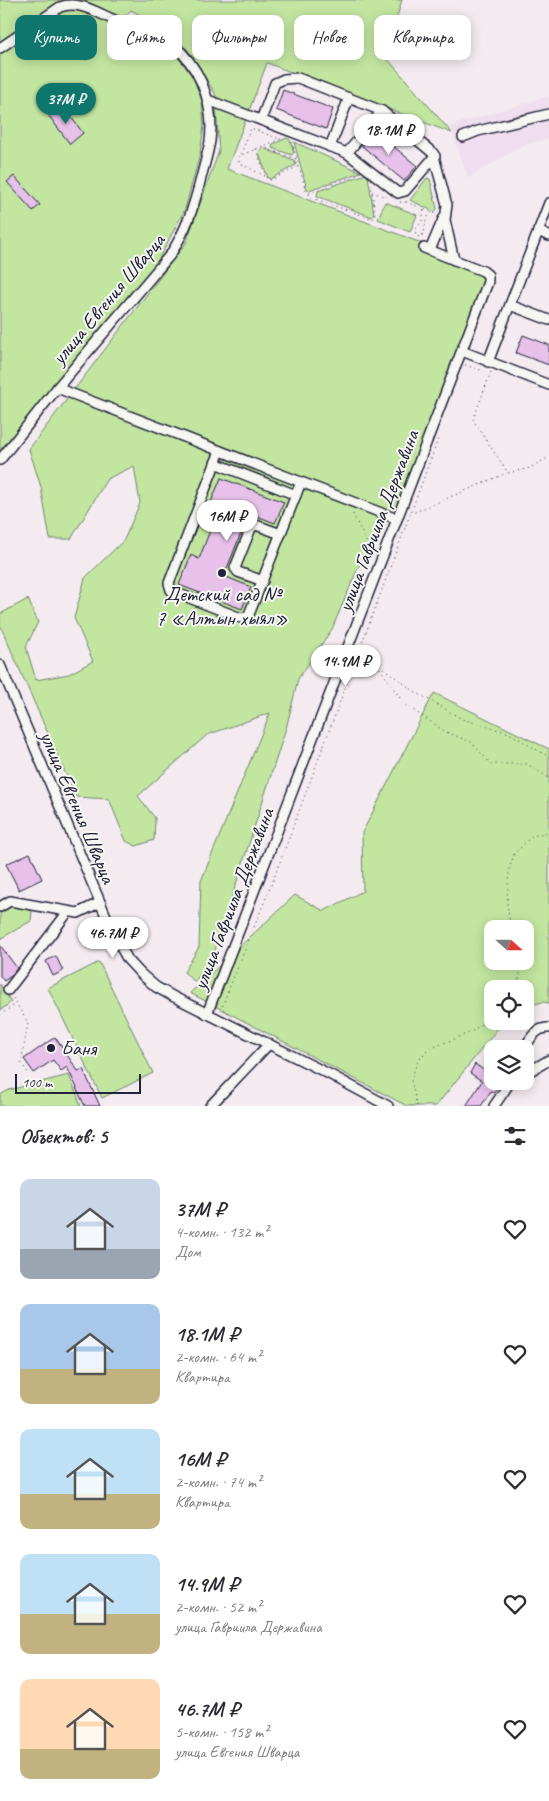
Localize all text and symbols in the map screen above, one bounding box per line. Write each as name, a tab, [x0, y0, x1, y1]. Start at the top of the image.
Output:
chip: Купить	[15, 15, 97, 60]
chip: Снять	[107, 15, 182, 60]
chip: Фильтры	[192, 15, 284, 60]
chip: Новое	[294, 15, 364, 60]
chip: Квартира	[374, 15, 471, 60]
pin: 37M ₽	[31, 82, 101, 125]
text: 37M ₽	[47, 89, 85, 109]
pin: 18.1M ₽	[343, 114, 435, 156]
text: 18.1M ₽	[365, 120, 413, 140]
street label: улица Евгения Шварца	[44, 227, 171, 371]
street label: улица Гавриила Державина	[331, 425, 425, 617]
pin: 16M ₽	[192, 500, 262, 542]
text: 16M ₽	[208, 506, 246, 526]
marker: Детский сад № 7 «Алтын хыял»	[216, 567, 228, 579]
place label: Детский сад № 7 «Алтын хыял»	[156, 581, 288, 631]
pin: 14.9M ₽	[300, 644, 392, 687]
text: 14.9M ₽	[322, 651, 370, 671]
street label: улица Евгения Шварца	[33, 725, 122, 889]
street label: улица Гавриила Державина	[186, 803, 280, 995]
pin: 46.7M ₽	[67, 916, 159, 959]
north arrow	[484, 920, 534, 970]
map controls	[484, 920, 534, 1090]
text: 46.7M ₽	[89, 923, 137, 943]
button: locate	[484, 980, 534, 1030]
place label: Баня	[61, 1035, 98, 1061]
button: layers	[484, 1040, 534, 1090]
marker: Баня	[45, 1042, 57, 1054]
scale bar	[15, 1071, 141, 1094]
text: 100 m	[22, 1074, 52, 1091]
icon: filters	[501, 1122, 529, 1150]
text: Объектов: 5	[20, 1123, 108, 1149]
text: 37M ₽	[175, 1196, 225, 1222]
icon: home	[60, 1199, 120, 1259]
icon: heart	[501, 1215, 529, 1243]
text: 4-комн. · 132 m²	[175, 1222, 268, 1242]
text: Дом	[175, 1242, 201, 1262]
text: 18.1M ₽	[175, 1321, 239, 1347]
icon: home	[60, 1324, 120, 1384]
icon: heart	[501, 1340, 529, 1368]
text: 2-комн. · 64 m²	[175, 1347, 261, 1367]
text: Квартира	[175, 1367, 230, 1387]
text: 16M ₽	[175, 1446, 226, 1472]
icon: home	[60, 1449, 120, 1509]
icon: heart	[501, 1465, 529, 1493]
text: 2-комн. · 74 m²	[175, 1472, 261, 1492]
text: Квартира	[175, 1492, 230, 1512]
text: 14.9M ₽	[175, 1571, 239, 1597]
icon: home	[60, 1574, 120, 1634]
icon: heart	[501, 1590, 529, 1618]
text: 2-комн. · 52 m²	[175, 1597, 261, 1617]
text: улица Гавриила Державина	[175, 1617, 322, 1637]
text: 46.7M ₽	[175, 1696, 239, 1722]
icon: home	[60, 1699, 120, 1759]
icon: heart	[501, 1715, 529, 1743]
text: 5-комн. · 158 m²	[175, 1722, 268, 1742]
text: улица Евгения Шварца	[175, 1742, 299, 1762]

